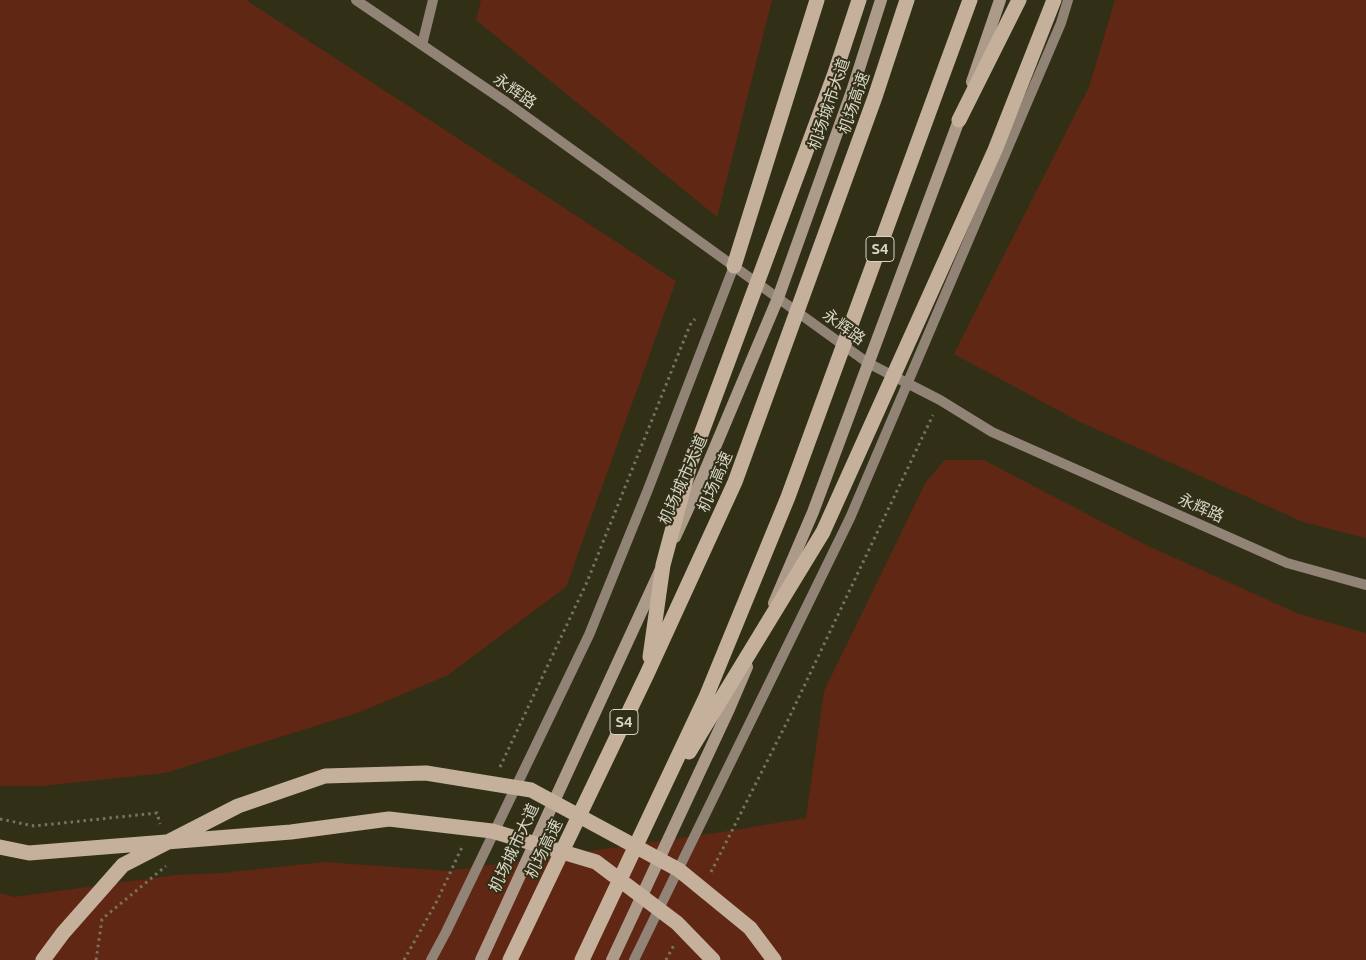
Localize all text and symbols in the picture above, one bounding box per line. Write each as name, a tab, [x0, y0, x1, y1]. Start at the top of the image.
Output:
street label: 机场城市大道	[804, 55, 854, 153]
street label: 永辉路	[490, 69, 540, 113]
street label: 机场高速	[835, 70, 873, 136]
road number: S4	[866, 236, 894, 262]
street label: 永辉路	[819, 305, 869, 349]
street label: 机场城市大道	[655, 432, 711, 528]
street label: 机场高速	[694, 449, 736, 515]
street label: 永辉路	[1175, 489, 1227, 527]
road number: S4	[610, 710, 638, 734]
street label: 机场城市大道	[485, 800, 543, 896]
street label: 机场高速	[521, 816, 567, 882]

